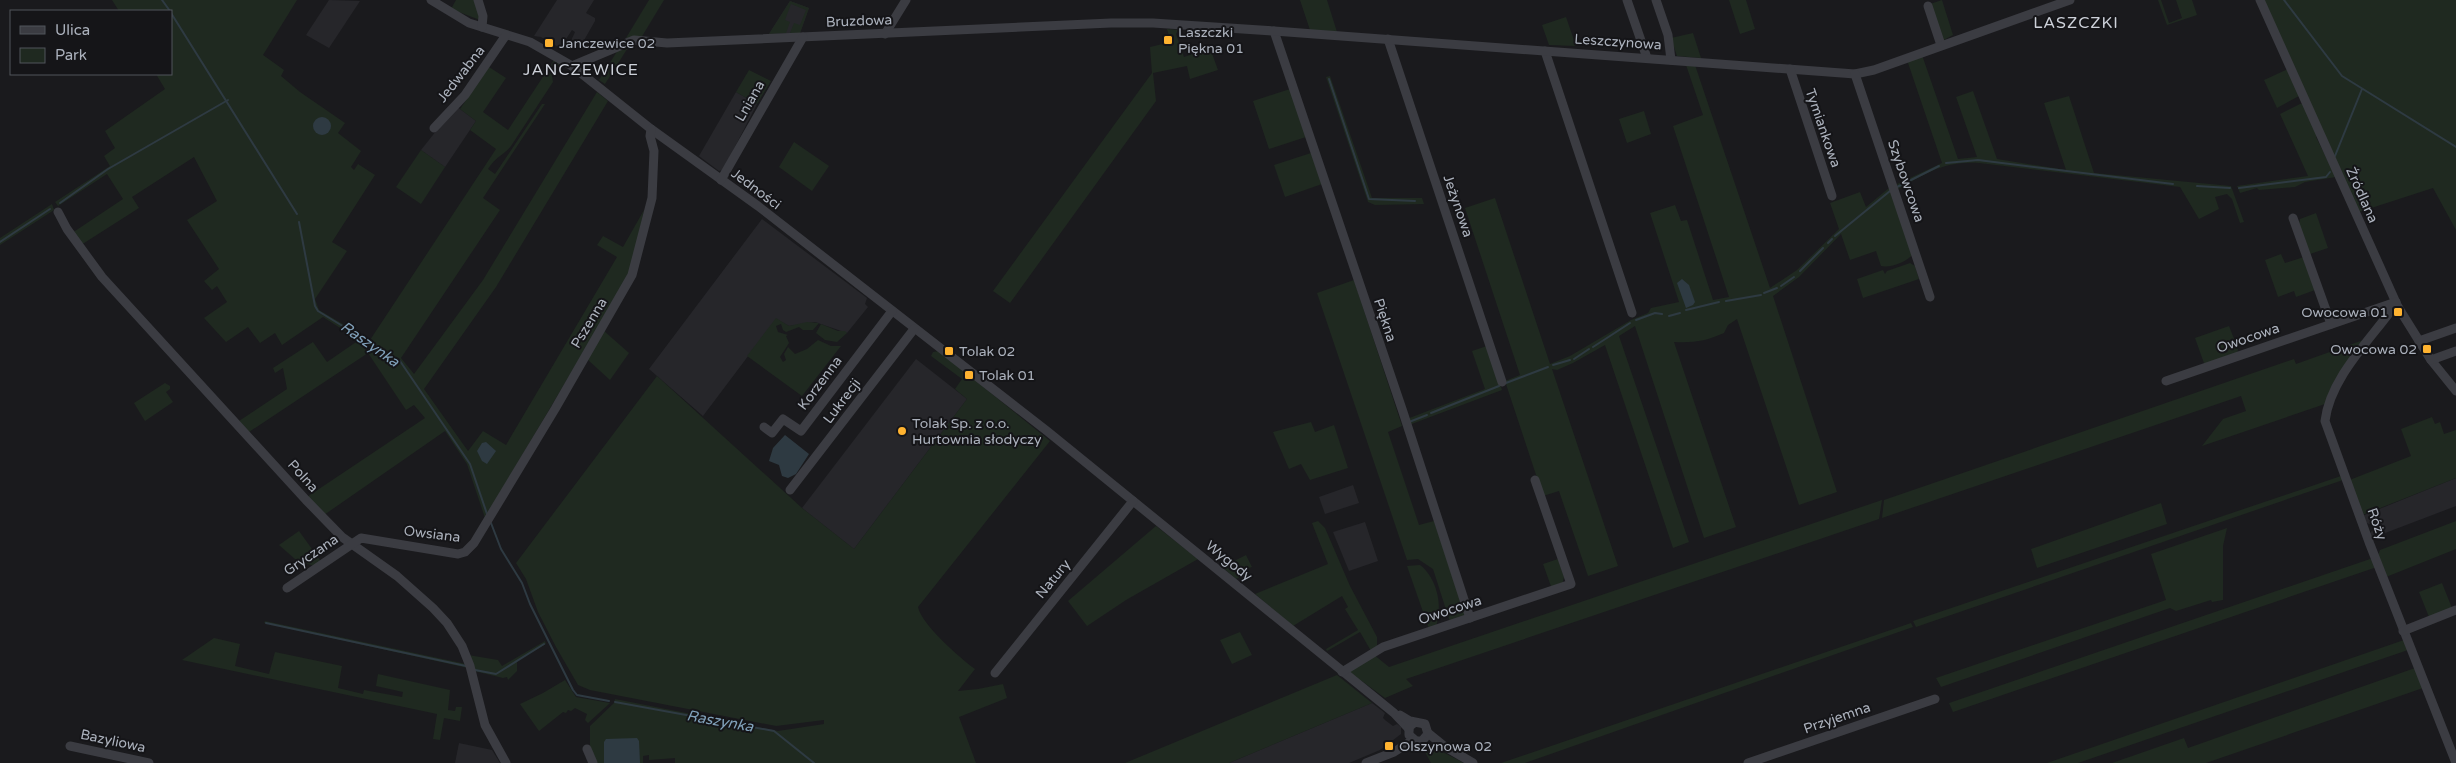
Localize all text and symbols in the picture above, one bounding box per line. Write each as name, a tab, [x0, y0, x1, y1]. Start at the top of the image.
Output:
legend	[10, 10, 172, 75]
street label: Bruzdowa	[825, 11, 893, 31]
district label: LASZCZKI	[2033, 13, 2119, 33]
text: Ulica	[55, 21, 90, 39]
place label: Laszczki Piękna 01	[1178, 24, 1244, 57]
street label: Leszczynowa	[1574, 30, 1662, 54]
marker: Laszczki Piękna 01	[1162, 34, 1174, 46]
place label: Janczewice 02	[559, 35, 655, 52]
marker: Janczewice 02	[543, 37, 555, 49]
street label: Jedwabna	[434, 42, 488, 106]
text: Park	[55, 46, 87, 64]
district label: JANCZEWICE	[523, 60, 639, 80]
street label: Lniana	[732, 78, 768, 124]
street label: Tymiankowa	[1802, 86, 1844, 170]
street label: Szybowcowa	[1884, 138, 1928, 224]
street label: Jedności	[728, 165, 784, 213]
street label: Źródlana	[2342, 165, 2382, 225]
street label: Jeżynowa	[1439, 173, 1477, 239]
street label: Pszenna	[567, 295, 611, 351]
street label: Piękna	[1370, 296, 1400, 344]
place label: Owocowa 01	[2301, 304, 2388, 321]
marker: Owocowa 01	[2392, 306, 2404, 318]
water label: Raszynka	[337, 317, 403, 371]
street label: Owocowa	[2214, 319, 2282, 357]
place label: Owocowa 02	[2330, 341, 2417, 358]
place label: Tolak 02	[959, 343, 1015, 360]
marker: Owocowa 02	[2421, 343, 2433, 355]
marker: Tolak 02	[943, 345, 955, 357]
street label: Korzenna	[794, 353, 846, 413]
place label: Tolak 01	[979, 367, 1035, 384]
marker: Tolak 01	[963, 369, 975, 381]
street label: Lukrecji	[820, 375, 864, 427]
place label: Tolak Sp. z o.o. Hurtownia słodyczy	[912, 415, 1042, 448]
marker: Tolak Sp. z o.o. Hurtownia słodyczy	[896, 425, 908, 437]
street label: Polna	[284, 456, 322, 496]
street label: Róży	[2363, 506, 2391, 543]
street label: Owsiana	[403, 522, 461, 546]
street label: Gryczana	[281, 531, 341, 579]
street label: Wygody	[1202, 537, 1256, 585]
street label: Natury	[1032, 556, 1074, 602]
street label: Owocowa	[1416, 592, 1484, 628]
street label: Przyjemna	[1801, 699, 1873, 737]
water label: Raszynka	[685, 706, 755, 736]
street label: Bazyliowa	[79, 726, 147, 756]
place label: Olszynowa 02	[1399, 738, 1492, 755]
marker: Olszynowa 02	[1383, 740, 1395, 752]

